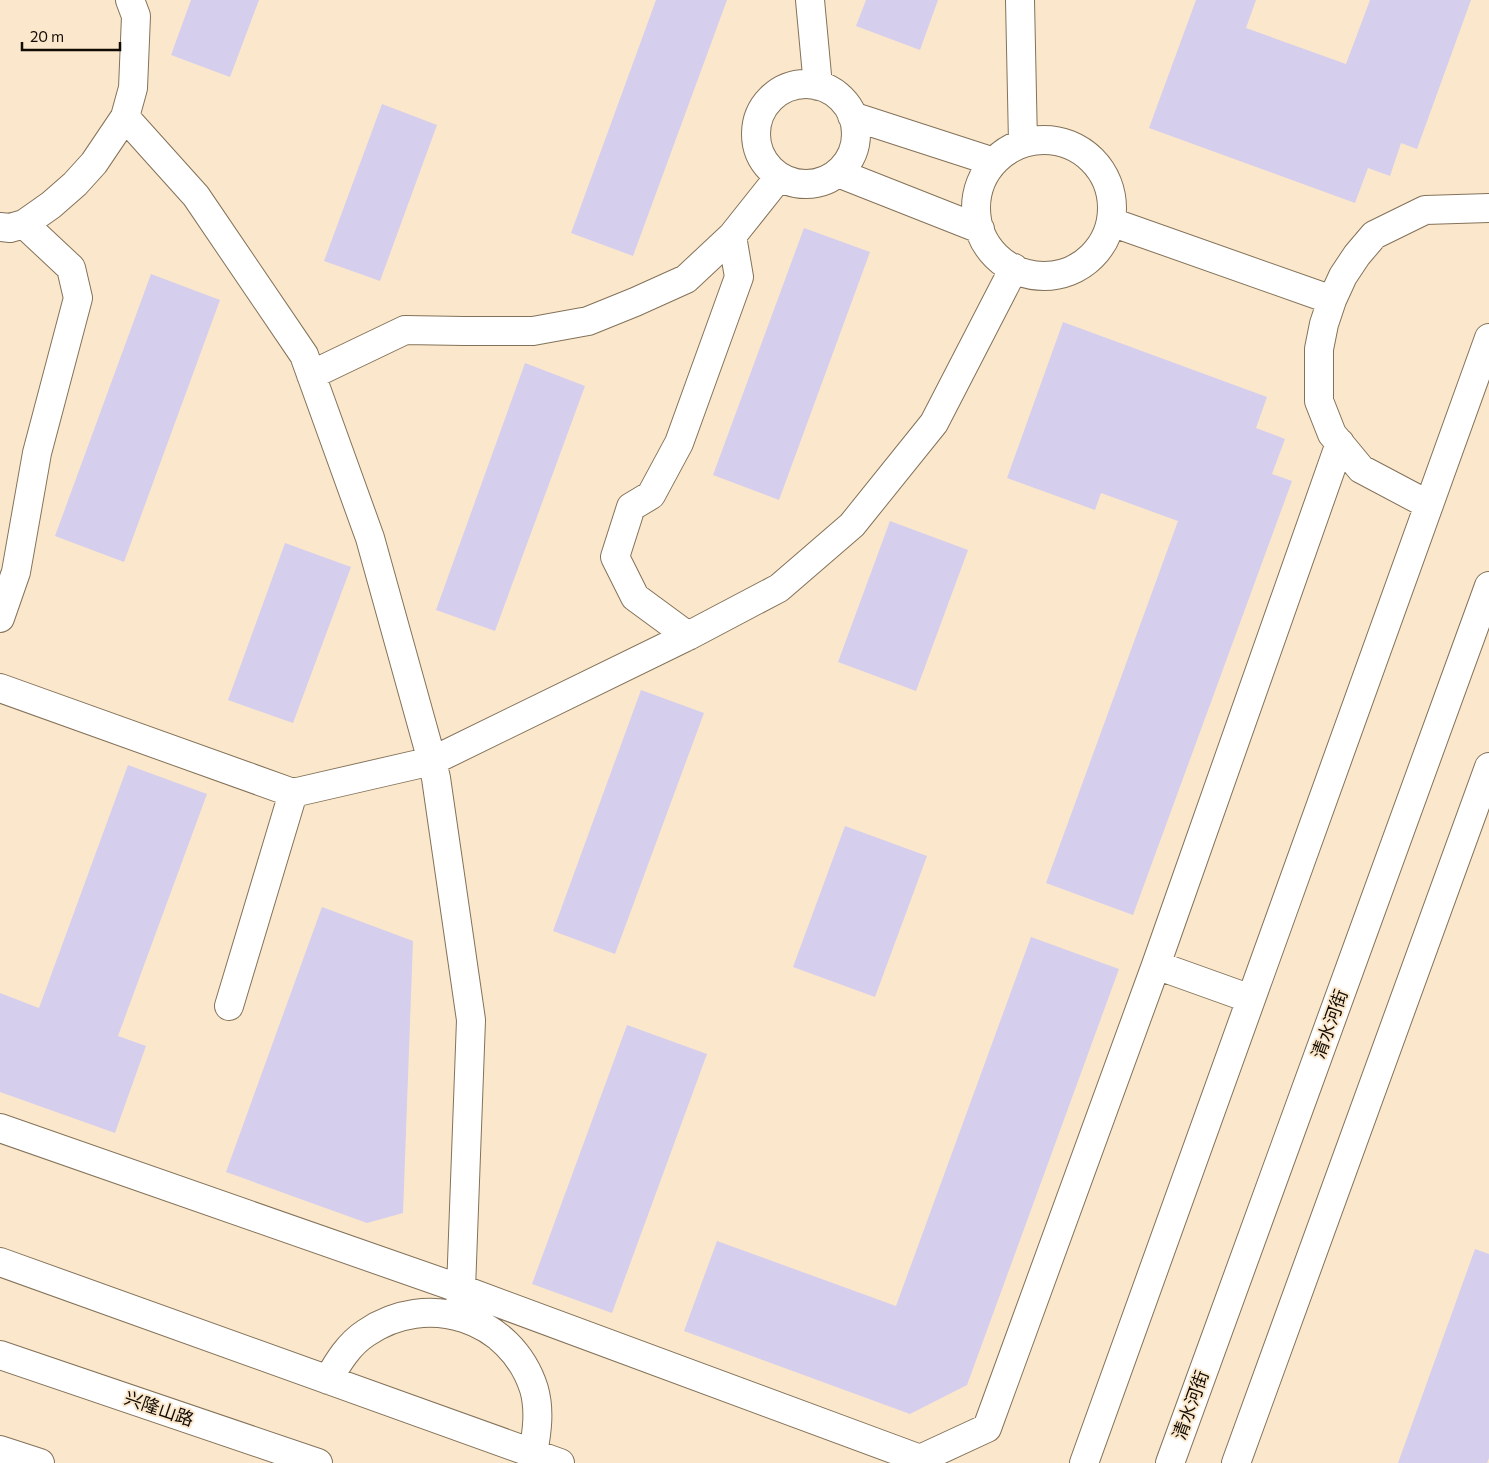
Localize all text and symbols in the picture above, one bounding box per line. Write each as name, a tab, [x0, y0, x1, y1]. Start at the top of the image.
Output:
scale bar	[22, 20, 120, 52]
text: 20 m	[30, 27, 64, 45]
street label: 清水河街	[1306, 986, 1352, 1061]
street label: 清水河街	[1167, 1367, 1213, 1442]
street label: 兴隆山路	[122, 1386, 197, 1430]

